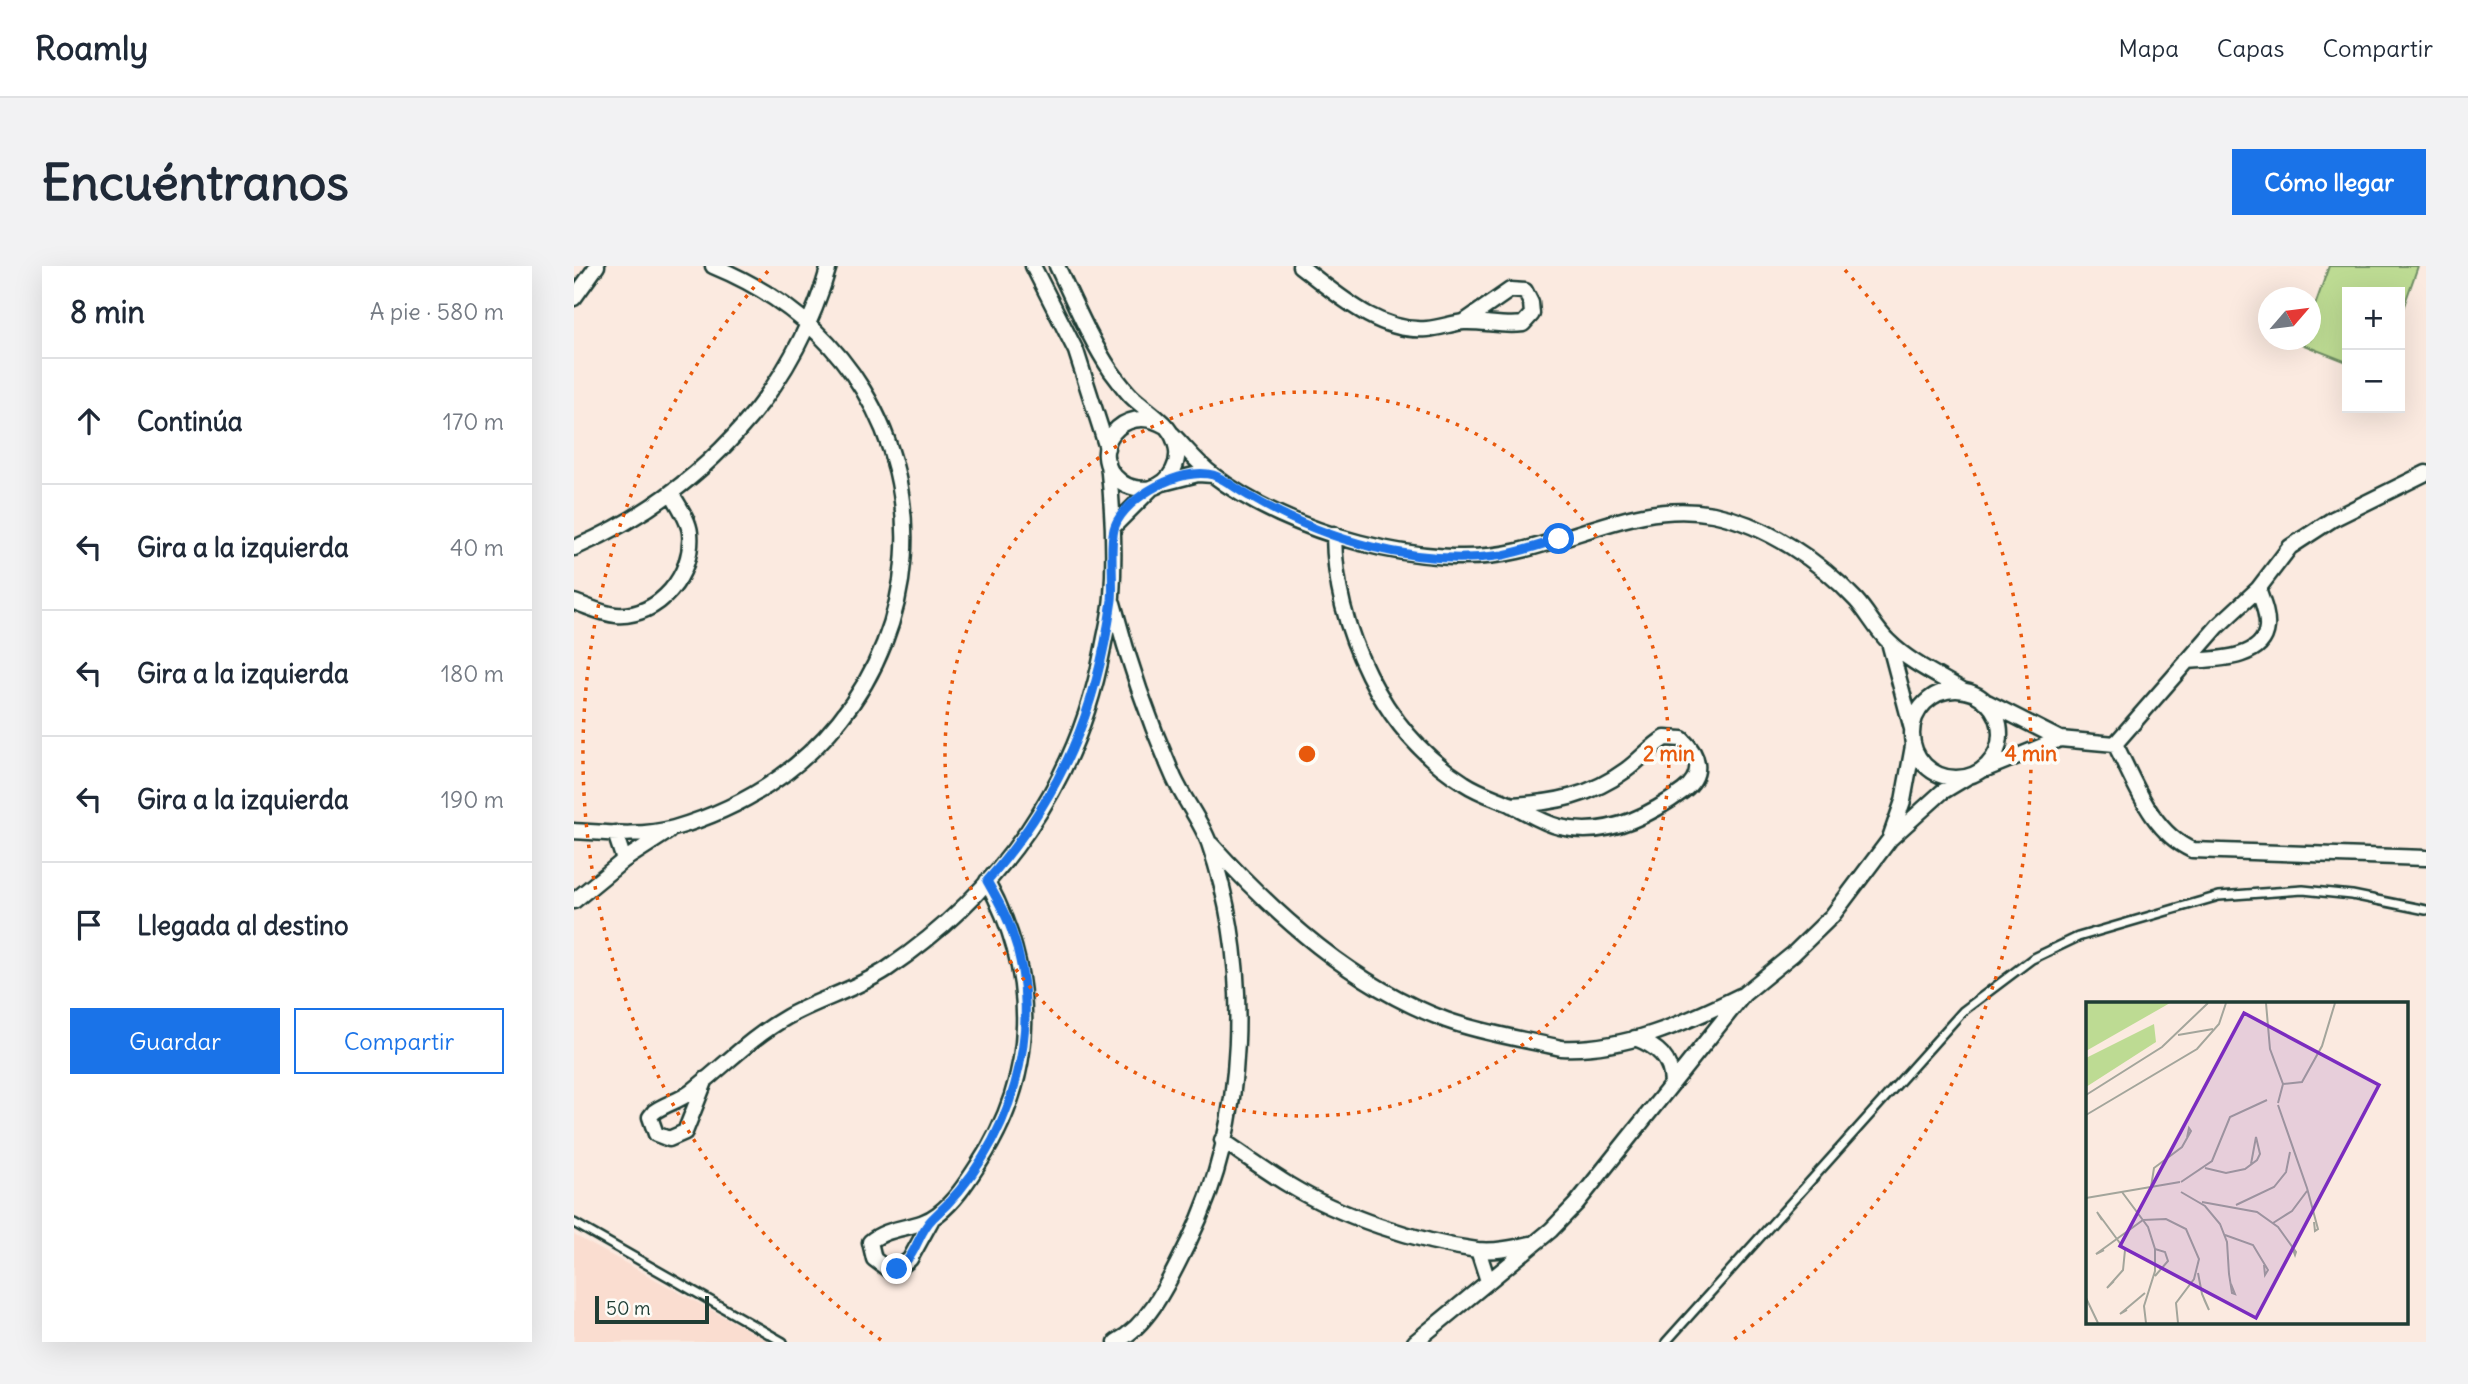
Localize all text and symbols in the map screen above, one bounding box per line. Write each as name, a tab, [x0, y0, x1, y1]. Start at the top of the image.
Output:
text: Roamly	[35, 27, 148, 69]
text: Mapa	[2118, 33, 2179, 63]
text: Capas	[2217, 33, 2284, 63]
text: Compartir	[2322, 33, 2433, 63]
button: Cómo llegar	[2232, 149, 2426, 215]
text: Encuéntranos	[42, 152, 349, 213]
north arrow	[2258, 287, 2321, 350]
map controls	[2342, 287, 2405, 413]
button: +	[2342, 287, 2405, 350]
text: 8 min	[70, 293, 145, 331]
text: A pie · 580 m	[370, 297, 504, 326]
button: −	[2342, 350, 2405, 413]
icon: ahead	[70, 402, 108, 440]
text: Continúa	[137, 405, 243, 438]
text: 170 m	[443, 407, 504, 436]
route start	[1543, 523, 1574, 554]
icon: left	[70, 528, 108, 566]
text: Gira a la izquierda	[137, 531, 349, 564]
text: 40 m	[450, 533, 504, 562]
icon: left	[70, 654, 108, 692]
text: Gira a la izquierda	[137, 657, 349, 690]
text: 180 m	[441, 659, 504, 688]
text: 2 min	[1643, 740, 1695, 767]
text: 4 min	[2005, 740, 2057, 767]
centre of rings	[1295, 742, 1319, 766]
icon: left	[70, 780, 108, 818]
text: Gira a la izquierda	[137, 783, 349, 816]
text: 190 m	[441, 785, 504, 814]
icon: arrive	[70, 906, 108, 944]
text: Llegada al destino	[137, 909, 349, 942]
inset map	[2086, 1002, 2408, 1324]
button: Guardar	[70, 1008, 280, 1074]
button: Compartir	[294, 1008, 504, 1074]
route end	[881, 1253, 912, 1284]
scale bar	[595, 1293, 709, 1325]
text: 50 m	[606, 1296, 651, 1320]

